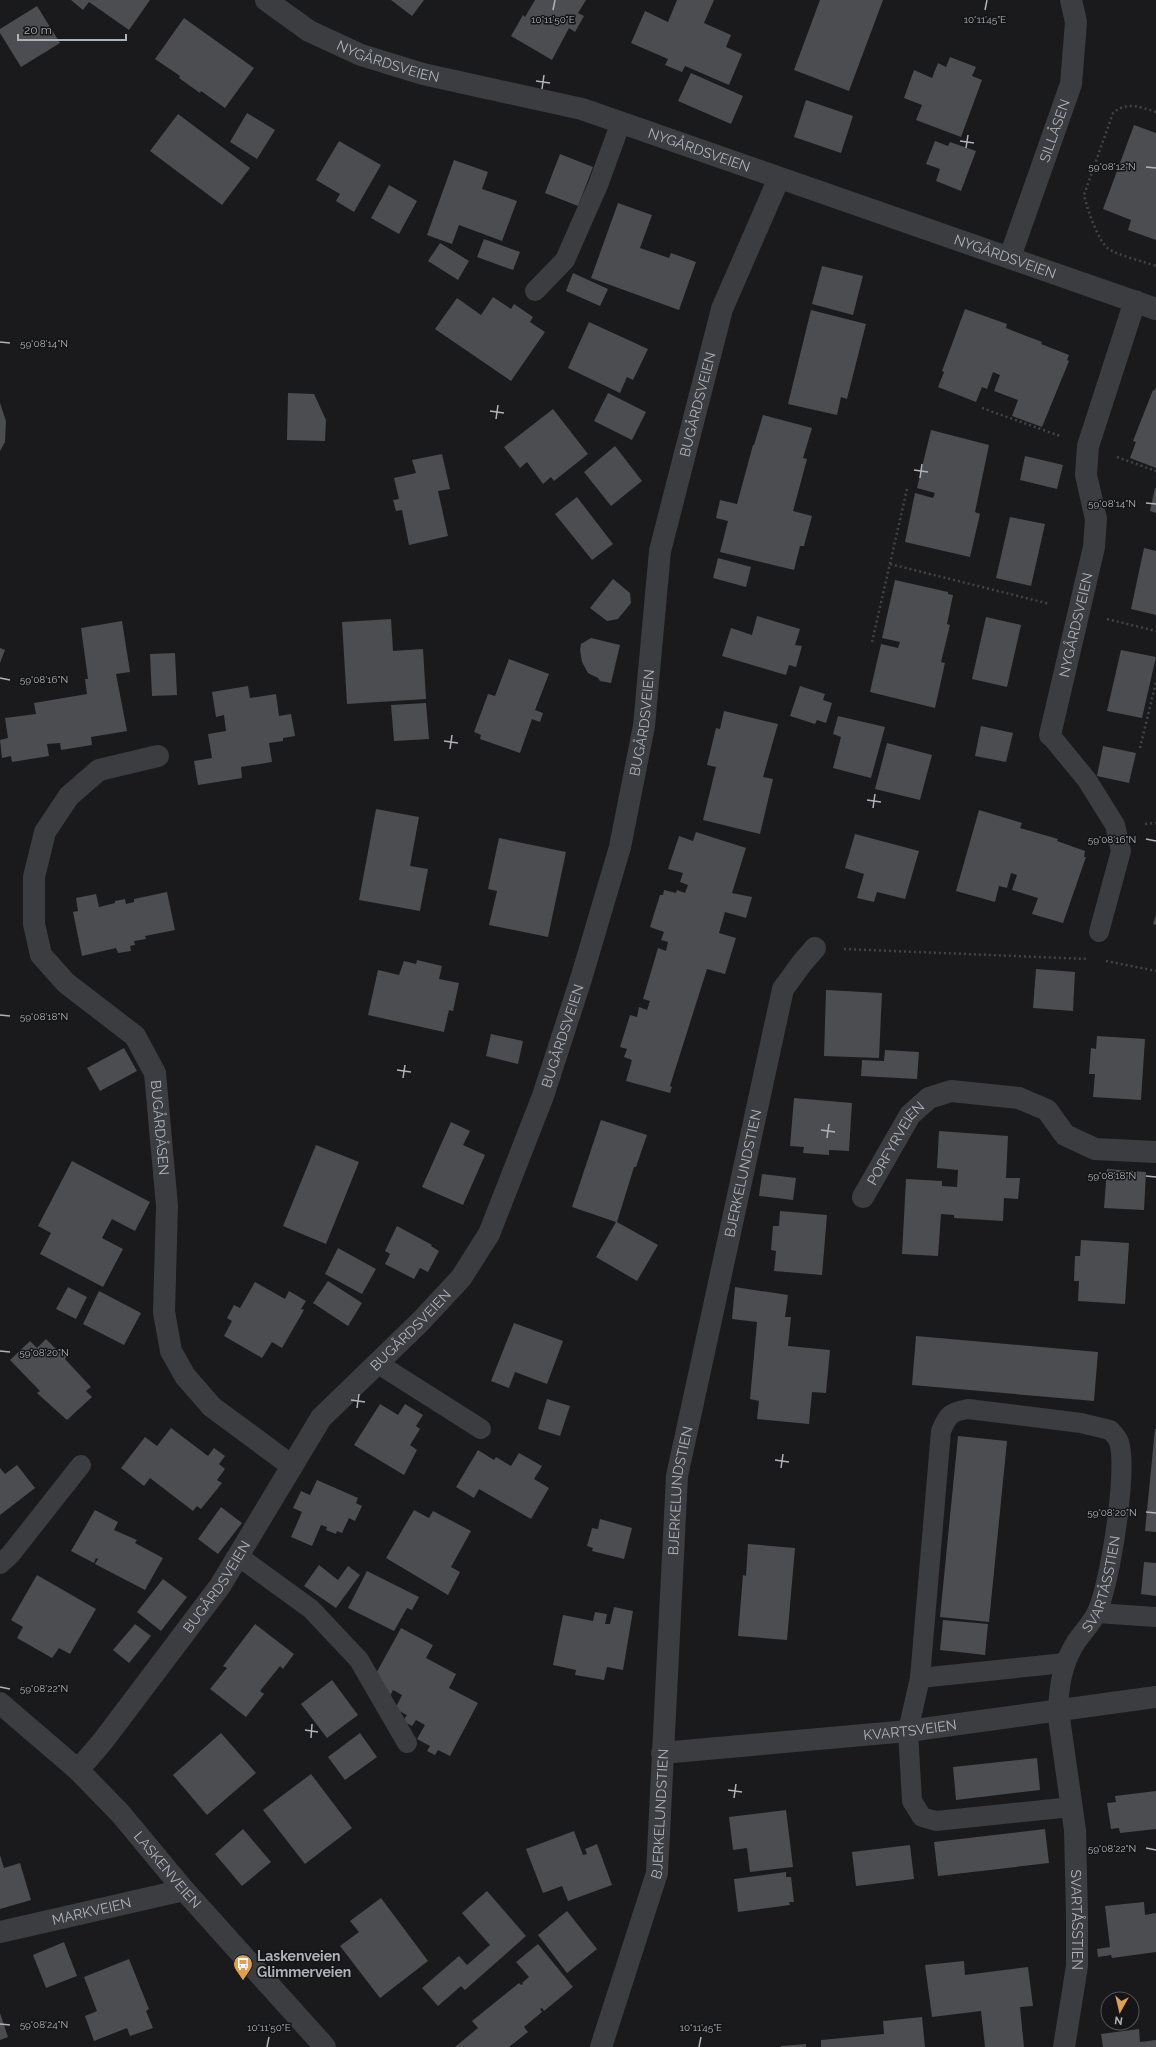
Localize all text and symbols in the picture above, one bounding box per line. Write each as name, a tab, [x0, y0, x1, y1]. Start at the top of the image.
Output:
text: 10°11'50"E	[531, 14, 575, 25]
text: 10°11'45"E	[964, 14, 1006, 25]
scale bar	[18, 16, 126, 42]
text: 20 m	[24, 23, 52, 37]
street label: NYGÅRDSVEIEN	[334, 37, 441, 85]
street label: SILLÅSEN	[1036, 97, 1073, 164]
street label: NYGÅRDSVEIEN	[646, 125, 752, 175]
text: 59°08'12"N	[1088, 161, 1136, 172]
street label: NYGÅRDSVEIEN	[952, 231, 1058, 282]
text: 59°08'14"N	[20, 338, 68, 349]
street label: BUGÅRDSVEIEN	[676, 350, 719, 459]
text: 59°08'14"N	[1088, 498, 1136, 509]
street label: NYGÅRDSVEIEN	[1056, 571, 1096, 679]
street label: BUGÅRDSVEIEN	[626, 669, 657, 777]
text: 59°08'16"N	[20, 674, 68, 685]
text: 59°08'16"N	[1088, 834, 1136, 845]
street label: BUGÅRDSVEIEN	[538, 982, 587, 1090]
text: 59°08'18"N	[20, 1011, 68, 1022]
street label: BUGÅRDÅSEN	[148, 1079, 172, 1176]
street label: PORFYRVEIEN	[864, 1098, 927, 1188]
street label: BJERKELUNDSTIEN	[721, 1108, 765, 1239]
text: 59°08'18"N	[1088, 1170, 1136, 1181]
street label: BUGÅRDSVEIEN	[367, 1286, 454, 1374]
text: 59°08'20"N	[19, 1347, 69, 1358]
street label: BJERKELUNDSTIEN	[665, 1425, 696, 1556]
text: 59°08'20"N	[1087, 1507, 1137, 1518]
street label: SVARTÅSSTIEN	[1078, 1535, 1123, 1635]
street label: BUGÅRDSVEIEN	[180, 1538, 253, 1636]
text: 59°08'22"N	[20, 1683, 68, 1694]
street label: KVARTSVEIEN	[863, 1716, 958, 1743]
street label: BJERKELUNDSTIEN	[648, 1748, 671, 1881]
street label: LASKENVEIEN	[131, 1828, 204, 1911]
text: 59°08'22"N	[1088, 1843, 1136, 1854]
street label: SVARTÅSSTIEN	[1068, 1869, 1086, 1970]
street label: MARKVEIEN	[50, 1894, 133, 1928]
place label: Laskenveien Glimmerveien	[257, 1948, 351, 1980]
bus stop icon: Laskenveien Glimmerveien	[232, 1953, 254, 1981]
north arrow	[1100, 1991, 1140, 2031]
text: N	[1114, 2013, 1124, 2027]
text: 59°08'24"N	[20, 2019, 68, 2030]
text: 10°11'50"E	[247, 2022, 291, 2033]
text: 10°11'45"E	[680, 2022, 722, 2033]

